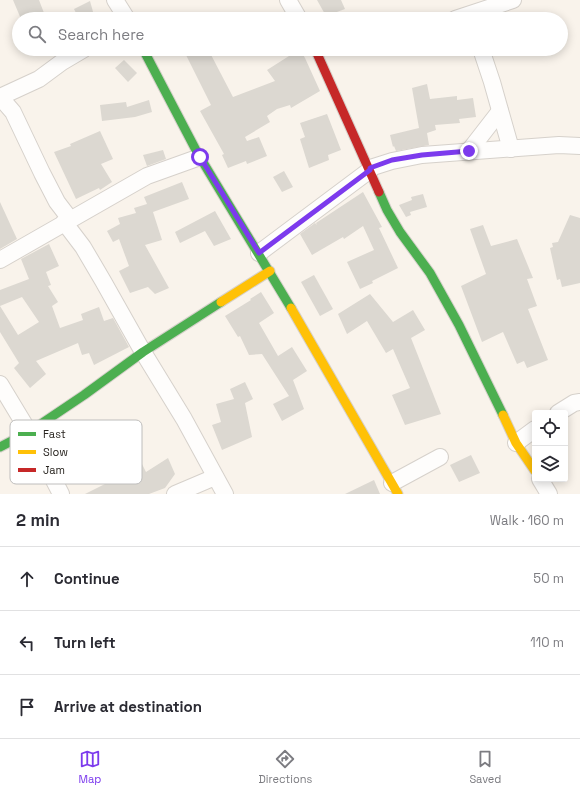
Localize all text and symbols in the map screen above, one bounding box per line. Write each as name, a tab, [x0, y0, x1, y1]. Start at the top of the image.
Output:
search box	[12, 12, 568, 56]
icon: search	[26, 23, 48, 45]
text: Search here	[58, 25, 144, 44]
route end	[460, 142, 478, 160]
route start	[191, 148, 209, 166]
map controls	[532, 410, 568, 482]
button: locate	[532, 410, 568, 446]
legend	[10, 420, 142, 484]
text: Fast	[43, 427, 66, 441]
text: Slow	[43, 445, 68, 459]
button: layers	[532, 446, 568, 482]
text: Jam	[43, 463, 65, 477]
text: 2 min	[16, 509, 60, 531]
text: Walk · 160 m	[490, 512, 564, 529]
icon: ahead	[16, 568, 38, 590]
text: Continue	[54, 569, 120, 588]
text: 50 m	[533, 570, 564, 587]
icon: left	[16, 632, 38, 654]
text: Turn left	[54, 633, 116, 652]
text: 110 m	[530, 634, 564, 651]
icon: arrive	[16, 696, 38, 718]
text: Arrive at destination	[54, 697, 202, 716]
tab: Map	[79, 748, 101, 786]
tab: Directions	[258, 748, 312, 786]
tab: Saved	[469, 748, 501, 786]

